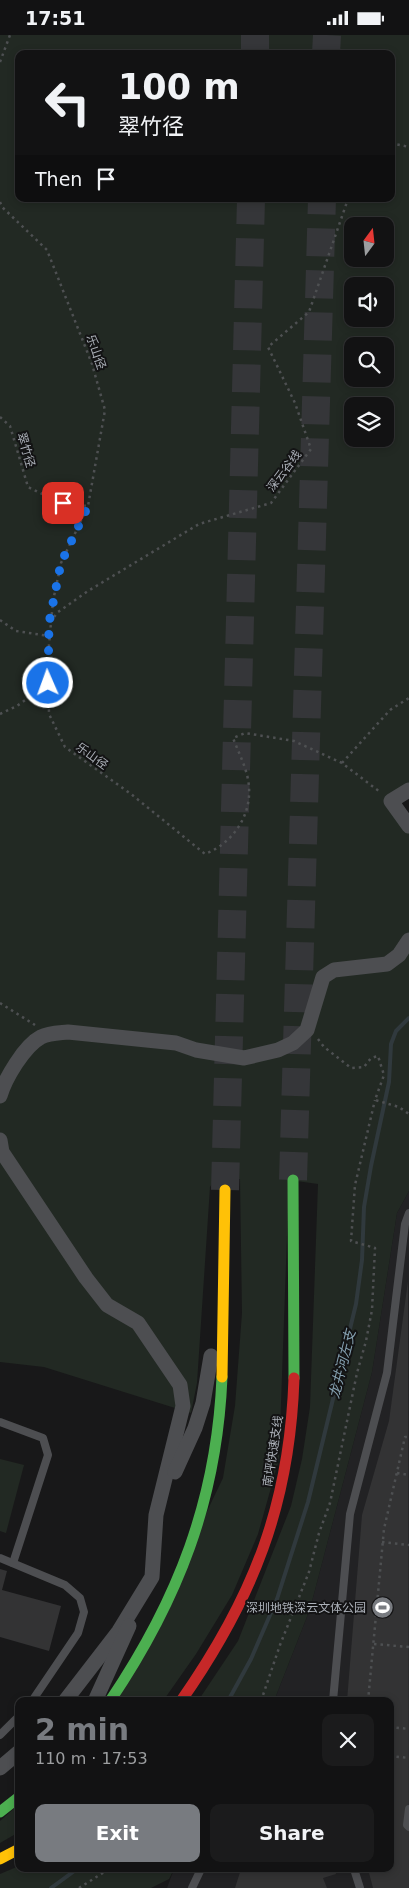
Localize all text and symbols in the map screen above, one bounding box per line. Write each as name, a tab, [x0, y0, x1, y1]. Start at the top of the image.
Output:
text: 17:51	[25, 7, 85, 29]
text: 100 m	[118, 67, 240, 107]
icon: left	[35, 70, 100, 135]
text: 翠竹径	[118, 114, 184, 139]
icon: arrive	[92, 165, 120, 193]
text: Then	[35, 168, 82, 190]
north arrow	[344, 217, 394, 267]
map controls	[344, 217, 394, 447]
button: sound	[344, 277, 394, 327]
street label: 乐山径	[84, 333, 108, 371]
button: search	[344, 337, 394, 387]
button: layers	[344, 397, 394, 447]
street label: 翠竹径	[14, 431, 38, 469]
street label: 深云谷线	[264, 448, 304, 494]
pin	[42, 482, 84, 524]
icon: arrive	[49, 489, 77, 517]
position arrow	[21, 656, 73, 708]
street label: 乐山径	[73, 740, 111, 772]
water label: 龙井河左支	[326, 1326, 359, 1400]
street label: 南坪快速支线	[260, 1414, 286, 1488]
sports icon: 深圳地铁深云文体公园	[370, 1596, 394, 1620]
place label: 深圳地铁深云文体公园	[246, 1601, 366, 1615]
text: 2 min	[35, 1712, 129, 1747]
button: close	[322, 1714, 374, 1766]
text: 110 m · 17:53	[35, 1749, 148, 1768]
button: Exit	[35, 1804, 200, 1862]
button: Share	[210, 1804, 374, 1862]

